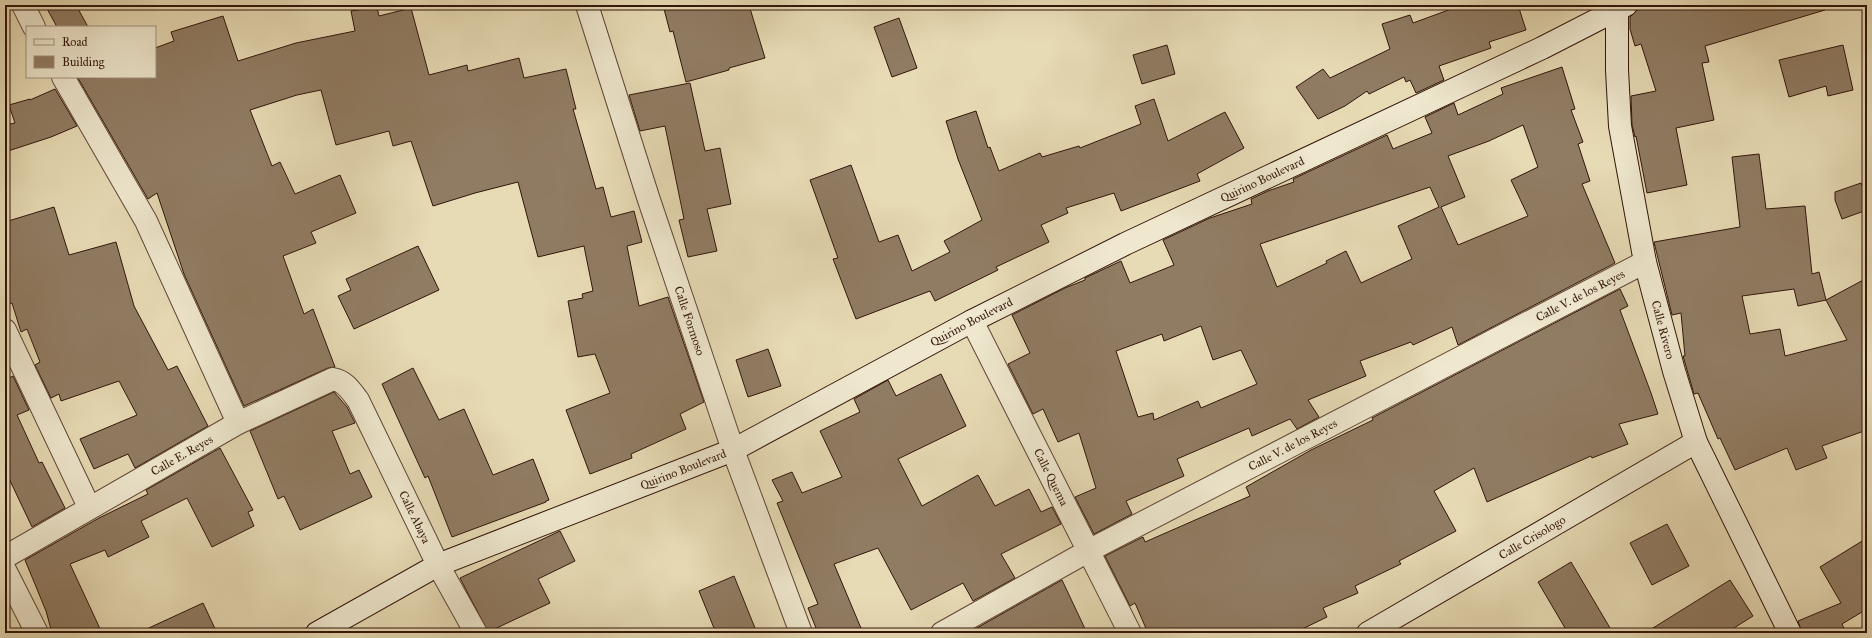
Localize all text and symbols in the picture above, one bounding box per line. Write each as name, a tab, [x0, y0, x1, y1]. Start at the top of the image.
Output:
legend	[26, 26, 156, 78]
text: Road	[62, 35, 88, 49]
text: Building	[62, 55, 105, 70]
street label: Quirino Boulevard	[1218, 154, 1307, 205]
street label: Calle V. de los Reyes	[1533, 267, 1627, 324]
street label: Calle Formoso	[671, 284, 708, 357]
street label: Quirino Boulevard	[928, 295, 1015, 349]
street label: Calle Rivero	[1649, 299, 1678, 361]
street label: Calle V. de los Reyes	[1246, 416, 1339, 474]
street label: Calle E. Reyes	[148, 432, 215, 479]
street label: Quirino Boulevard	[638, 446, 728, 492]
street label: Calle Quema	[1031, 446, 1072, 509]
street label: Calle Abaya	[396, 488, 434, 546]
street label: Calle Crisologo	[1496, 512, 1568, 562]

